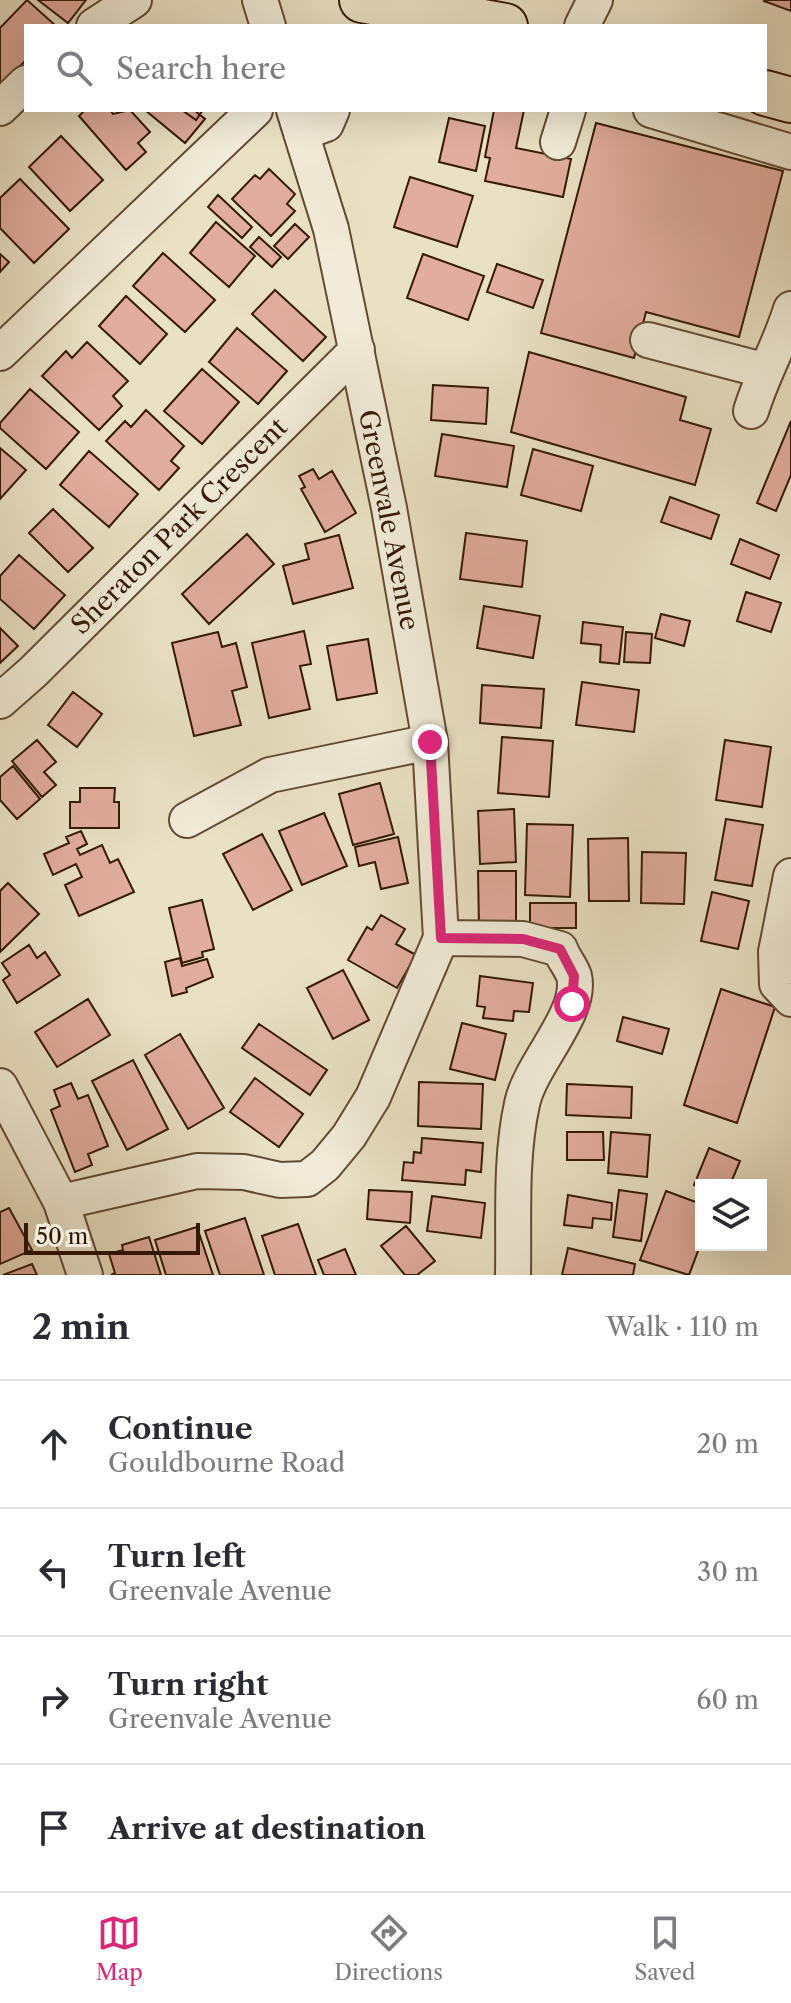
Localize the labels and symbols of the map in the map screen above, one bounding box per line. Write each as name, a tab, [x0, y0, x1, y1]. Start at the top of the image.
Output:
street label: Greenvale Avenue	[352, 407, 426, 633]
street label: Sheraton Park Crescent	[64, 411, 294, 641]
route end	[412, 724, 448, 760]
route start	[554, 986, 590, 1022]
scale bar	[24, 1219, 200, 1255]

